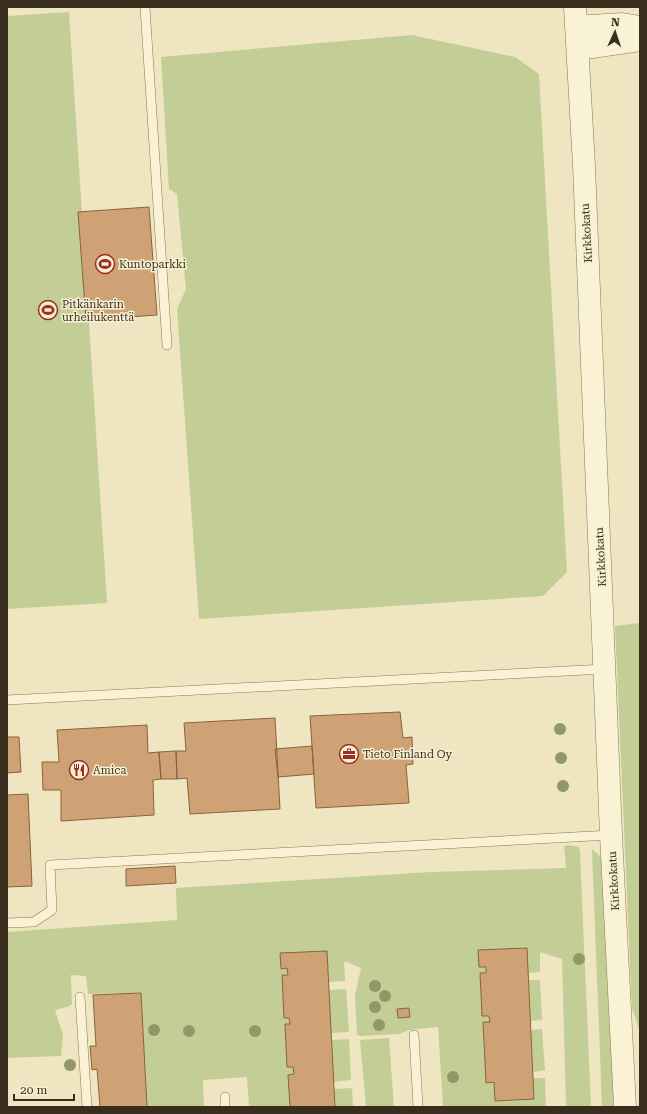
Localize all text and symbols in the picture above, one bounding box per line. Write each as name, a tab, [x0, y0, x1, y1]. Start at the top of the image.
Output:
north arrow	[595, 12, 635, 52]
text: N	[611, 16, 621, 29]
street label: Kirkkokatu	[579, 203, 595, 263]
sports icon: Kuntoparkki	[94, 253, 116, 275]
place label: Kuntoparkki	[119, 258, 187, 271]
place label: Pitkänkarin urheilukenttä	[62, 298, 134, 324]
sports icon: Pitkänkarin urheilukenttä	[37, 299, 59, 321]
street label: Kirkkokatu	[593, 527, 609, 587]
office icon: Tieto Finland Oy	[338, 743, 360, 765]
place label: Tieto Finland Oy	[363, 748, 453, 761]
restaurant icon: Amica	[68, 759, 90, 781]
place label: Amica	[93, 764, 126, 777]
street label: Kirkkokatu	[606, 851, 622, 911]
scale bar	[14, 1076, 74, 1102]
text: 20 m	[20, 1083, 47, 1097]

